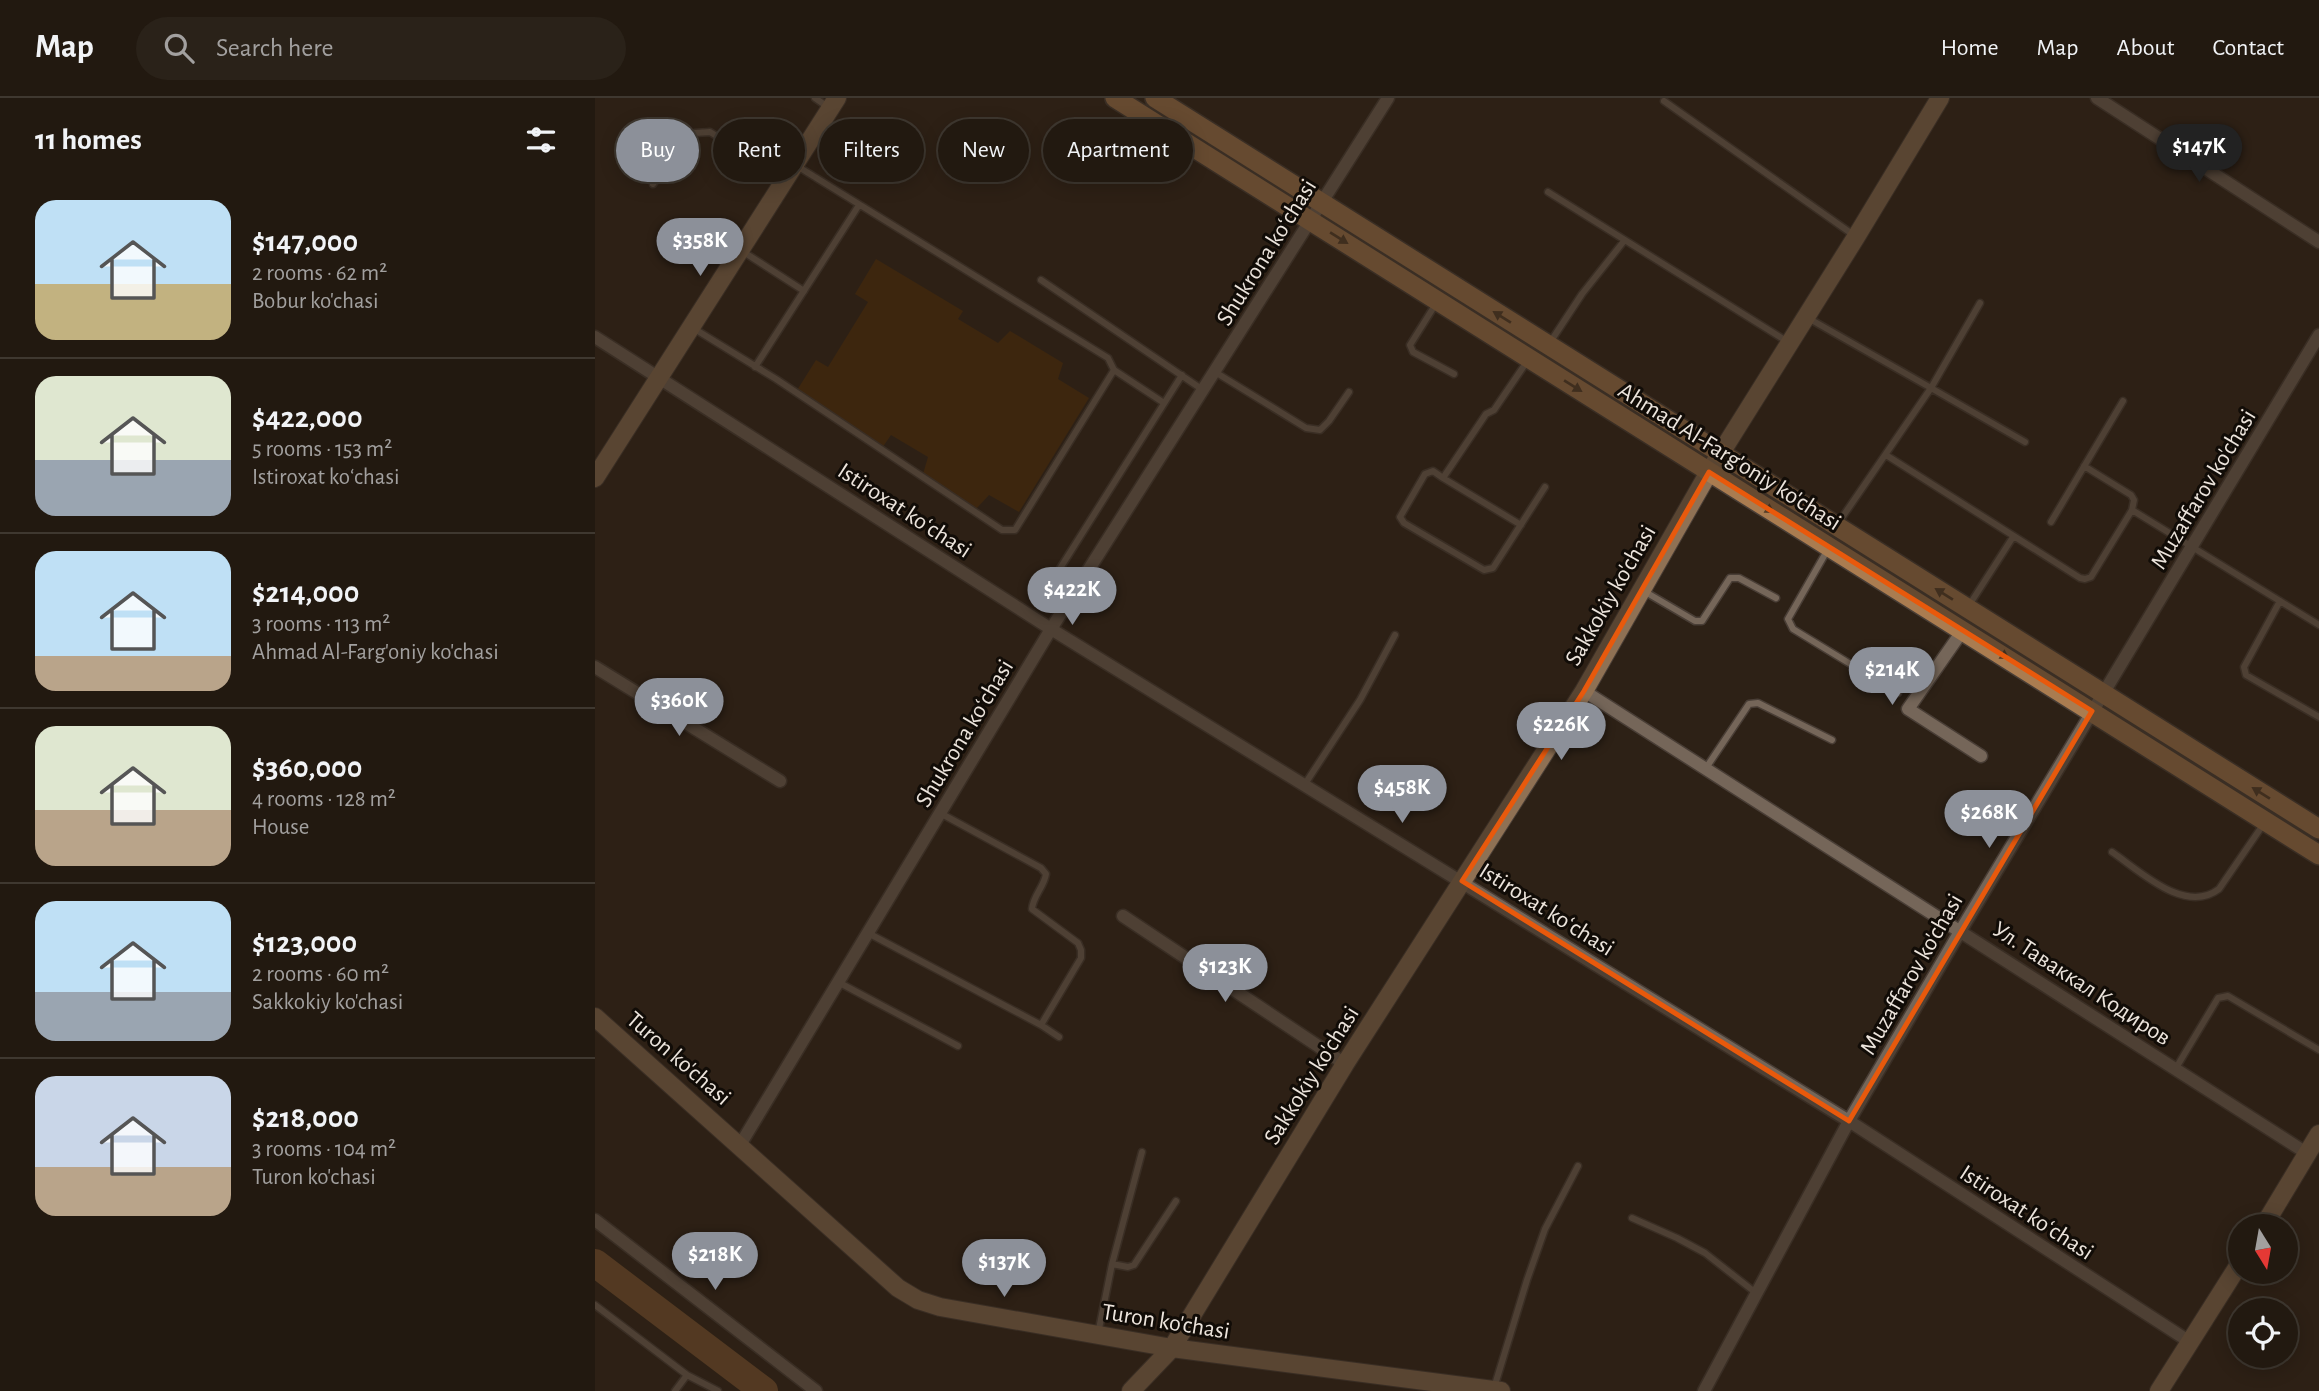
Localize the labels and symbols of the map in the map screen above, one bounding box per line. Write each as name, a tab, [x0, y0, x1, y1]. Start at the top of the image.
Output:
pin: $147K	[2150, 125, 2248, 184]
street label: Shukrona koʻchasi	[1212, 175, 1321, 330]
pin: $358K	[651, 218, 749, 278]
one-way arrow	[1330, 231, 1349, 244]
one-way arrow	[1493, 310, 1512, 323]
street label: Ahmad Al-Farg'oniy ko'chasi	[1614, 378, 1845, 535]
one-way arrow	[1563, 380, 1582, 393]
street label: Muzaffarov ko'chasi	[2147, 406, 2261, 573]
street label: Istiroxat koʻchasi	[833, 459, 976, 563]
one-way arrow	[1756, 501, 1775, 514]
street label: Sakkokiy ko'chasi	[1561, 521, 1661, 670]
pin: $422K	[1023, 568, 1121, 627]
one-way arrow	[1934, 588, 1954, 601]
one-way arrow	[1990, 647, 2010, 660]
pin: $214K	[1843, 648, 1941, 707]
street label: Shukrona koʻchasi	[911, 656, 1018, 811]
pin: $360K	[630, 678, 728, 738]
pin: $226K	[1512, 702, 1610, 762]
pin: $458K	[1353, 766, 1451, 825]
one-way arrow	[2252, 786, 2271, 799]
pin: $268K	[1940, 790, 2038, 850]
street label: Istiroxat koʻchasi	[1475, 859, 1618, 961]
street label: Muzaffarov ko'chasi	[1856, 890, 1968, 1059]
street label: Ул. Таваккал Кодиров	[1988, 917, 2175, 1050]
pin: $123K	[1176, 944, 1274, 1004]
street label: Sakkokiy ko'chasi	[1260, 1002, 1364, 1149]
street label: Turon ko'chasi	[622, 1007, 735, 1110]
street label: Istiroxat koʻchasi	[1955, 1161, 2098, 1265]
north arrow	[2228, 1214, 2298, 1284]
pin: $218K	[666, 1232, 764, 1292]
pin: $137K	[955, 1240, 1053, 1299]
street label: Turon ko'chasi	[1100, 1300, 1232, 1344]

